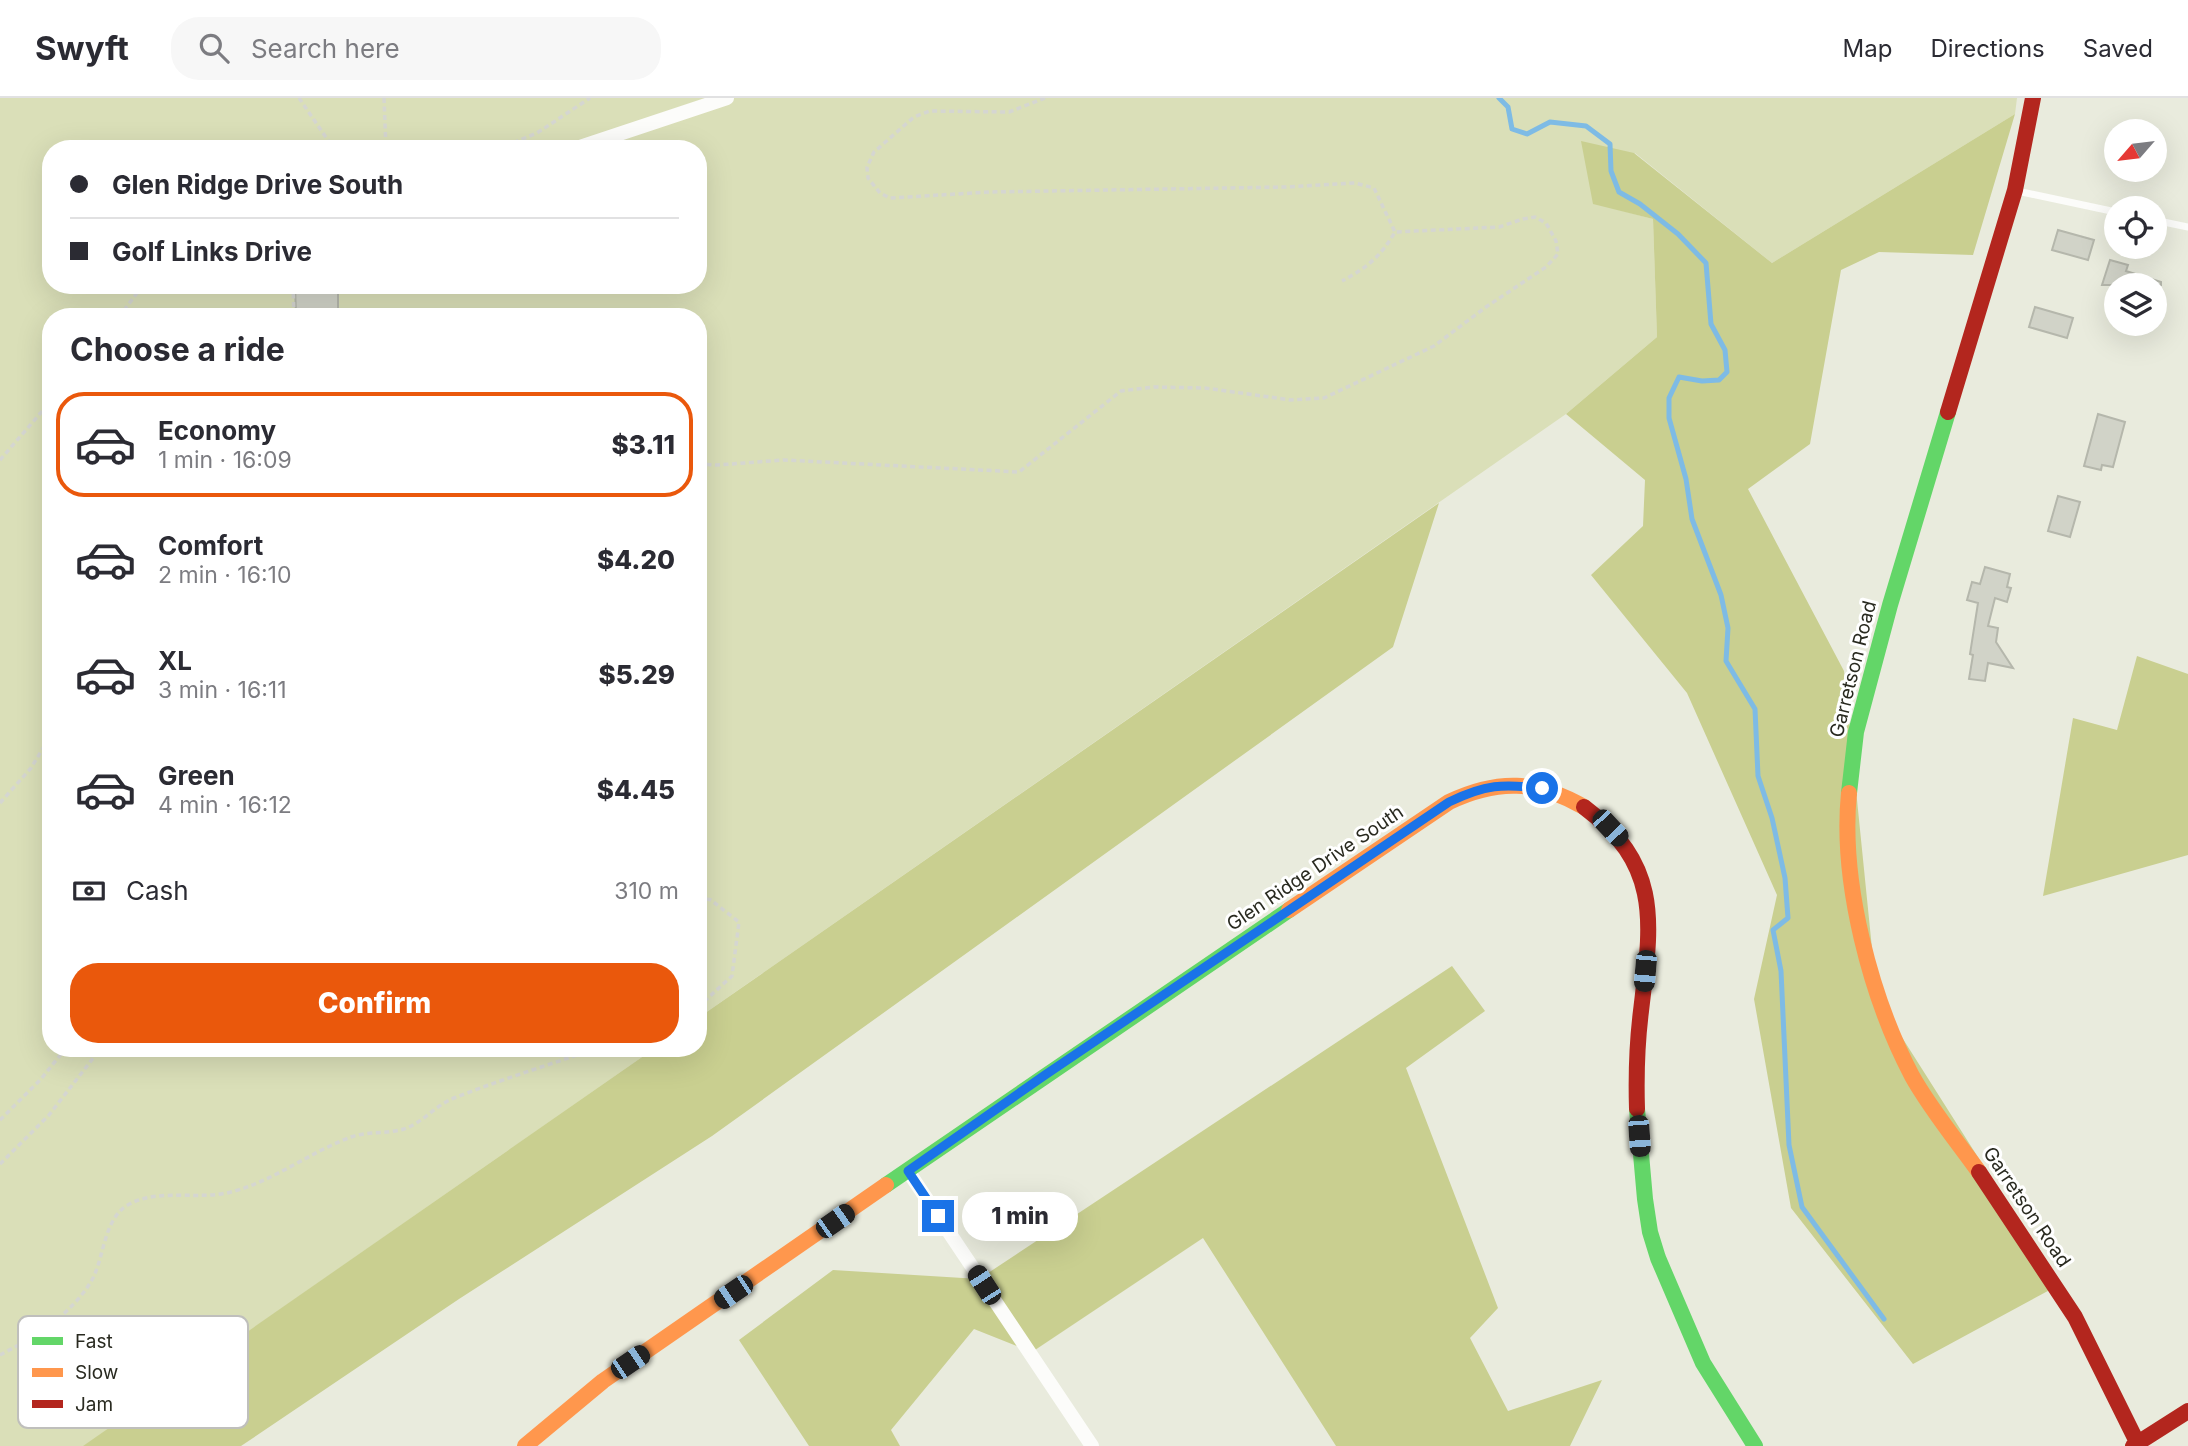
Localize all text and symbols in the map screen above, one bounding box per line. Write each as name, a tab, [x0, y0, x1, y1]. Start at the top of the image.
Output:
search box	[171, 17, 661, 80]
text: Swyft	[35, 28, 129, 68]
icon: search	[195, 29, 233, 67]
text: Search here	[251, 33, 400, 64]
text: Map	[1843, 34, 1892, 63]
text: Directions	[1930, 34, 2045, 63]
text: Saved	[2083, 34, 2153, 63]
north arrow	[2104, 119, 2166, 182]
map controls	[2104, 119, 2167, 336]
text: Glen Ridge Drive South	[112, 169, 403, 200]
button: locate	[2104, 196, 2167, 259]
text: Golf Links Drive	[112, 236, 312, 267]
button: layers	[2104, 273, 2167, 336]
text: Choose a ride	[70, 330, 285, 369]
icon: car	[74, 413, 137, 476]
text: Economy	[158, 415, 276, 446]
text: $3.11	[612, 429, 675, 460]
text: 1 min · 16:09	[158, 446, 292, 474]
icon: car	[74, 528, 137, 591]
text: Comfort	[158, 530, 263, 561]
text: $4.20	[597, 544, 675, 575]
text: 2 min · 16:10	[158, 561, 291, 589]
street label: Garretson Road	[1825, 598, 1881, 740]
icon: car	[74, 643, 137, 706]
text: XL	[158, 645, 192, 676]
text: $5.29	[598, 659, 675, 690]
text: 3 min · 16:11	[158, 676, 287, 704]
icon: car	[74, 758, 137, 821]
text: Green	[158, 760, 235, 791]
route start	[1526, 772, 1558, 804]
text: $4.45	[597, 774, 675, 805]
text: 4 min · 16:12	[158, 791, 292, 819]
street label: Glen Ridge Drive South	[1222, 800, 1408, 936]
car	[1588, 805, 1633, 851]
icon: cash	[70, 872, 108, 910]
text: Cash	[126, 875, 189, 906]
text: 310 m	[614, 877, 679, 905]
car	[1633, 949, 1658, 993]
button: Confirm	[70, 963, 679, 1043]
car	[1628, 1114, 1651, 1158]
street label: Garretson Road	[1978, 1143, 2076, 1271]
callout: 1 min	[962, 1192, 1078, 1240]
car	[812, 1200, 859, 1242]
route end	[922, 1200, 954, 1232]
text: 1 min	[991, 1202, 1049, 1230]
car	[964, 1262, 1005, 1308]
car	[710, 1272, 757, 1312]
legend	[18, 1316, 248, 1428]
text: Fast	[75, 1330, 113, 1353]
car	[607, 1342, 654, 1382]
text: Slow	[75, 1361, 118, 1384]
text: Jam	[75, 1393, 113, 1416]

